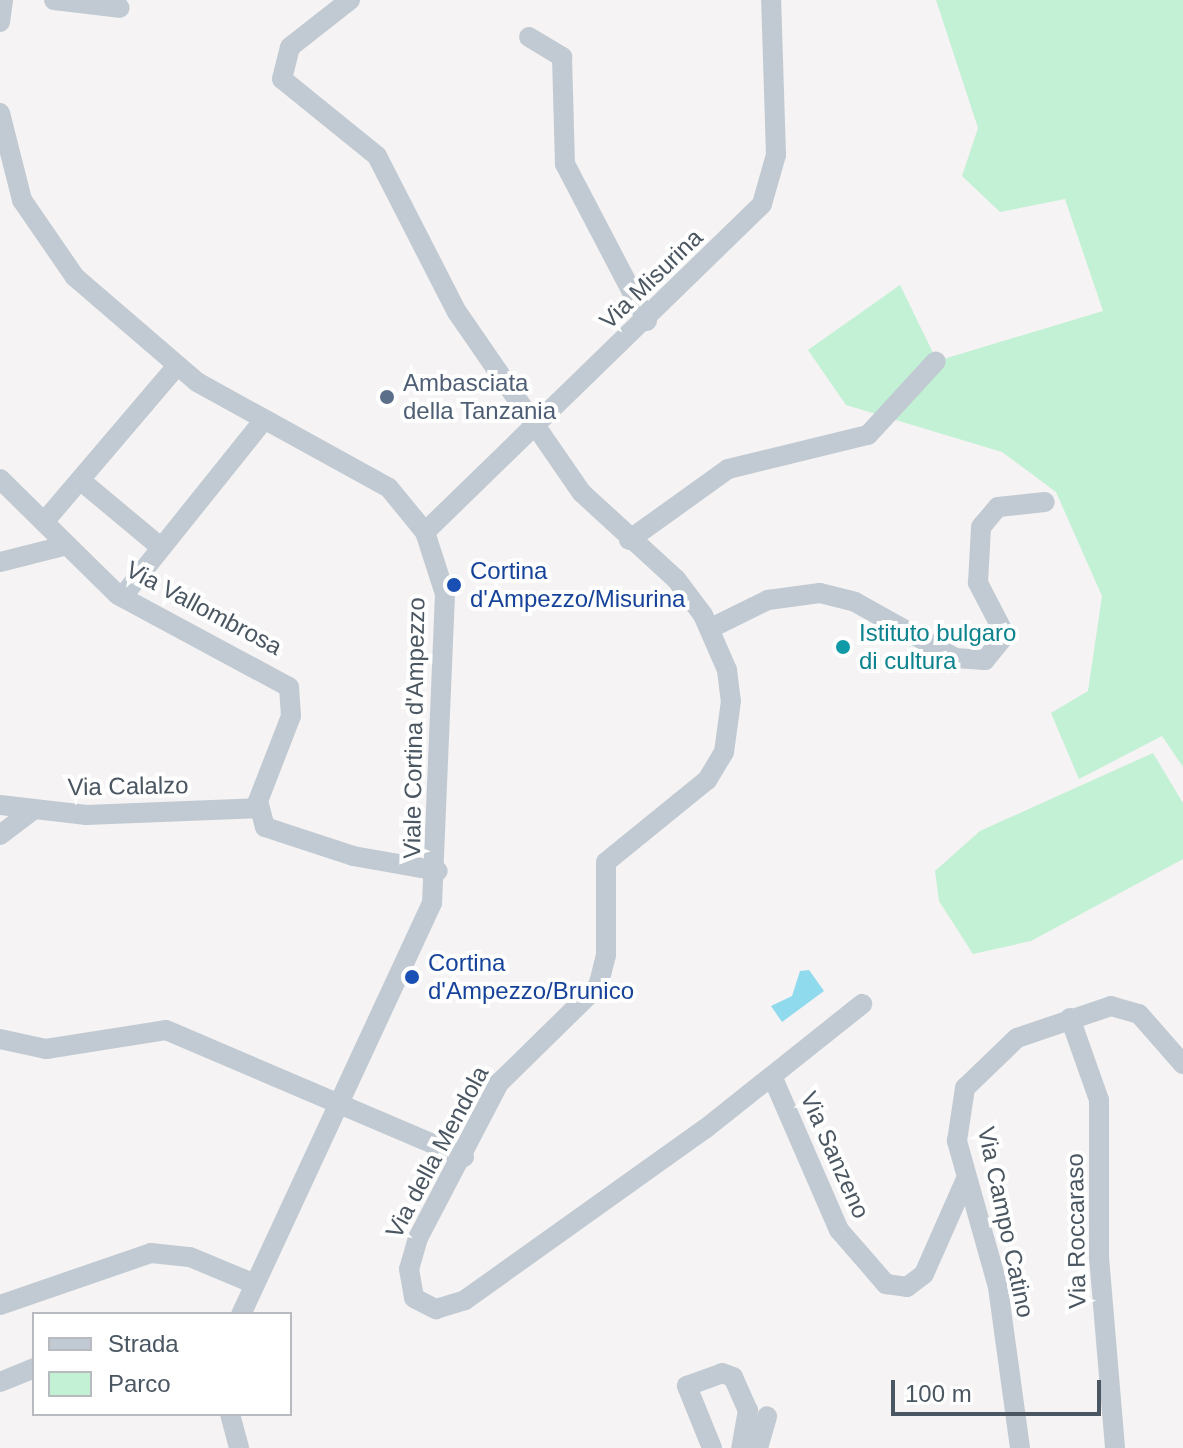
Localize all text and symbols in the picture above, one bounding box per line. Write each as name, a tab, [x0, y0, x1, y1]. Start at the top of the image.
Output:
street label: Via Misurina	[594, 223, 708, 335]
place label: Ambasciata della Tanzania	[403, 369, 556, 425]
marker: Ambasciata della Tanzania	[378, 388, 396, 406]
street label: Via Vallombrosa	[121, 555, 287, 661]
place label: Cortina d'Ampezzo/Misurina	[470, 557, 685, 613]
marker: Cortina d'Ampezzo/Misurina	[445, 576, 463, 594]
street label: Viale Cortina d'Ampezzo	[397, 597, 431, 859]
place label: Istituto bulgaro di cultura	[859, 619, 1016, 675]
marker: Istituto bulgaro di cultura	[834, 638, 852, 656]
street label: Via Calalzo	[67, 771, 189, 801]
place label: Cortina d'Ampezzo/Brunico	[428, 949, 634, 1005]
marker: Cortina d'Ampezzo/Brunico	[403, 968, 421, 986]
street label: Via della Mendola	[380, 1061, 494, 1243]
street label: Via Sanzeno	[794, 1087, 876, 1223]
street label: Via Campo Catino	[972, 1124, 1040, 1320]
street label: Via Roccaraso	[1060, 1153, 1092, 1309]
legend	[32, 1312, 292, 1416]
text: Strada	[108, 1330, 179, 1357]
scale bar	[895, 1364, 1105, 1414]
text: Parco	[108, 1370, 171, 1397]
text: 100 m	[905, 1380, 972, 1407]

